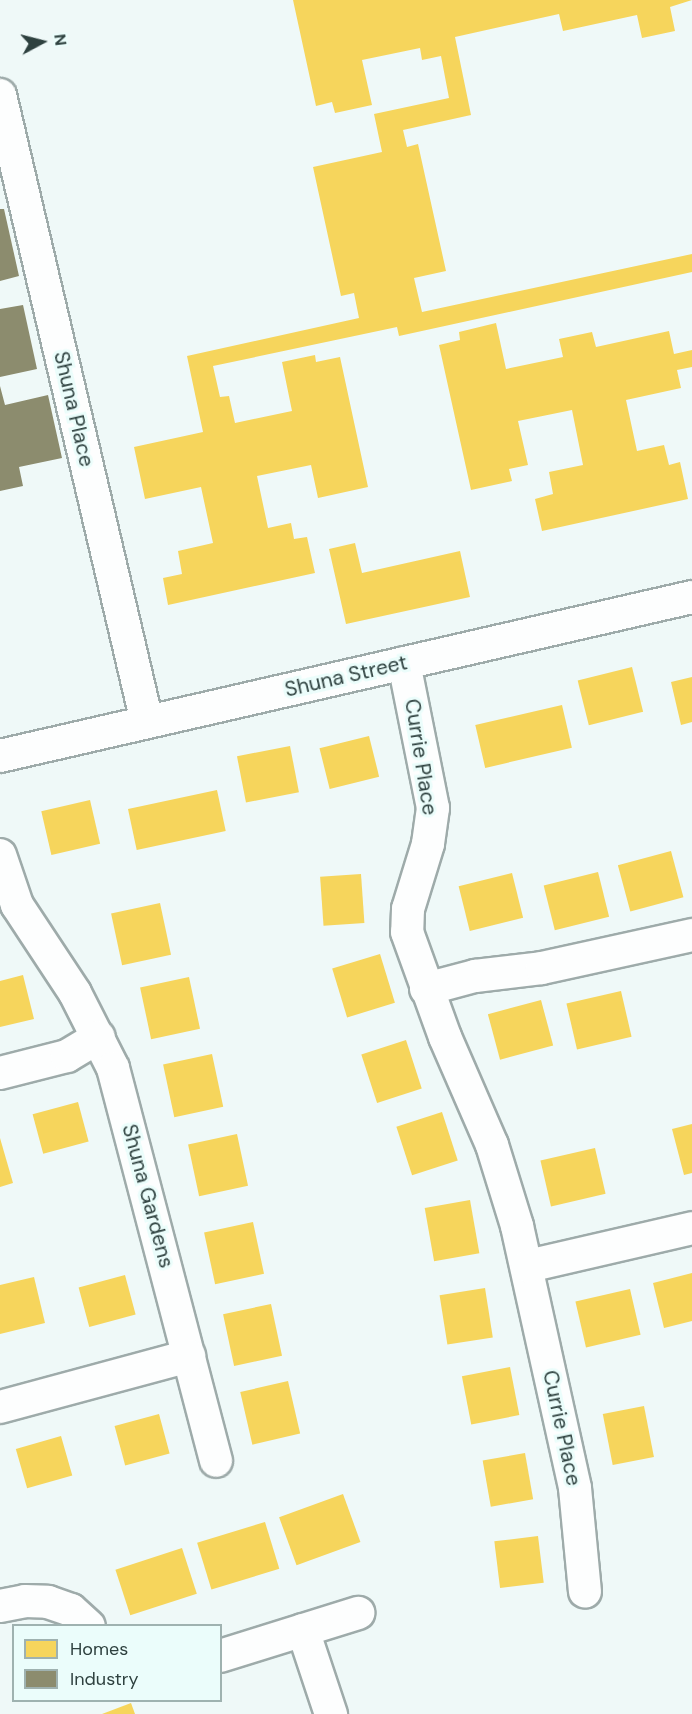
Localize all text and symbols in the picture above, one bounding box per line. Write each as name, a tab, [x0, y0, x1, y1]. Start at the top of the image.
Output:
north arrow	[12, 12, 72, 72]
text: N	[49, 33, 71, 47]
street label: Shuna Place	[48, 349, 100, 469]
street label: Shuna Street	[282, 650, 410, 702]
street label: Currie Place	[399, 697, 443, 817]
street label: Shuna Gardens	[117, 1121, 179, 1271]
street label: Currie Place	[537, 1368, 587, 1488]
legend	[12, 1624, 222, 1702]
text: Homes	[70, 1637, 128, 1661]
text: Industry	[70, 1667, 139, 1691]

